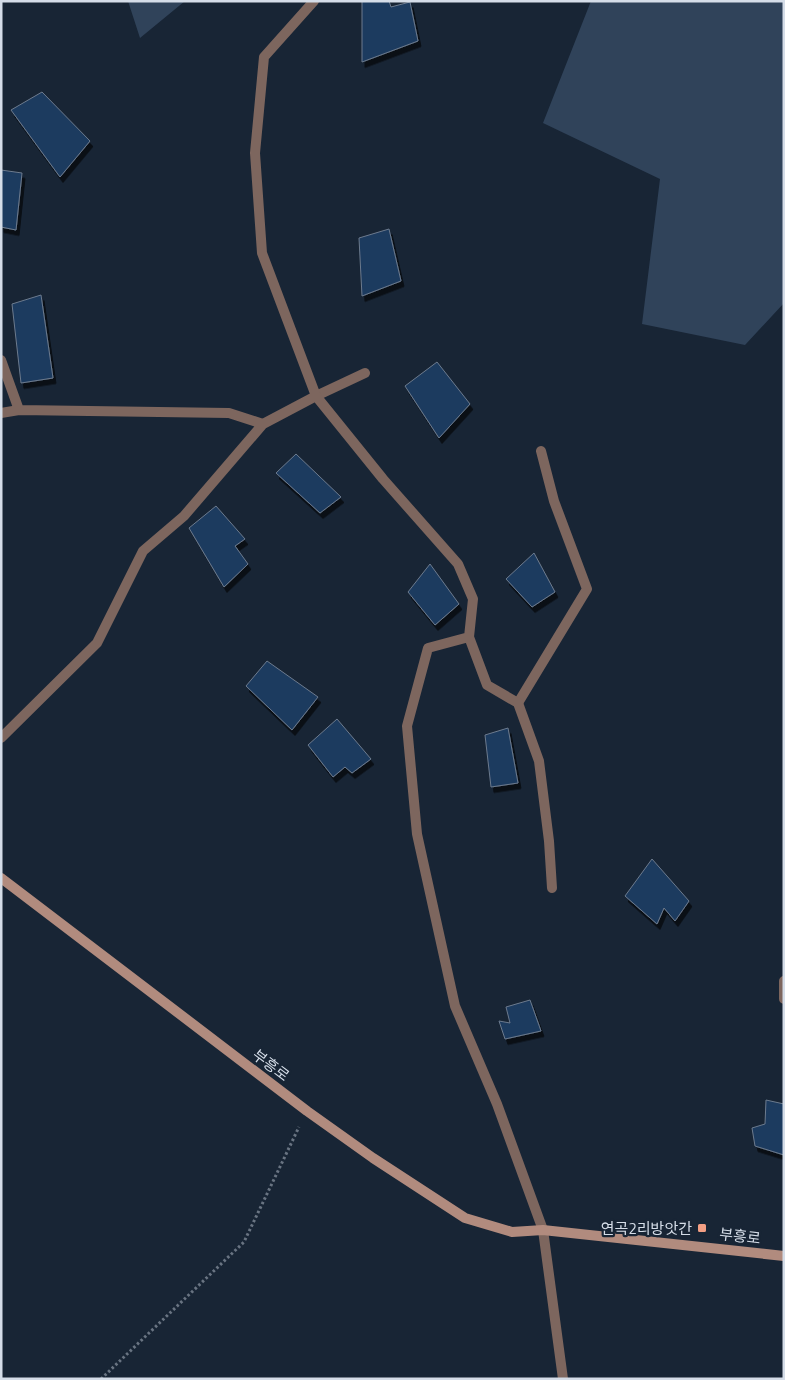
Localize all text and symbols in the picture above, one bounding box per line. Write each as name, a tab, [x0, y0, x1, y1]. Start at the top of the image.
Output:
street label: 부흥로	[248, 1043, 294, 1087]
place label: 연곡2리방앗간	[601, 1217, 692, 1240]
marker: 연곡2리방앗간	[696, 1222, 708, 1234]
street label: 부흥로	[718, 1222, 762, 1250]

